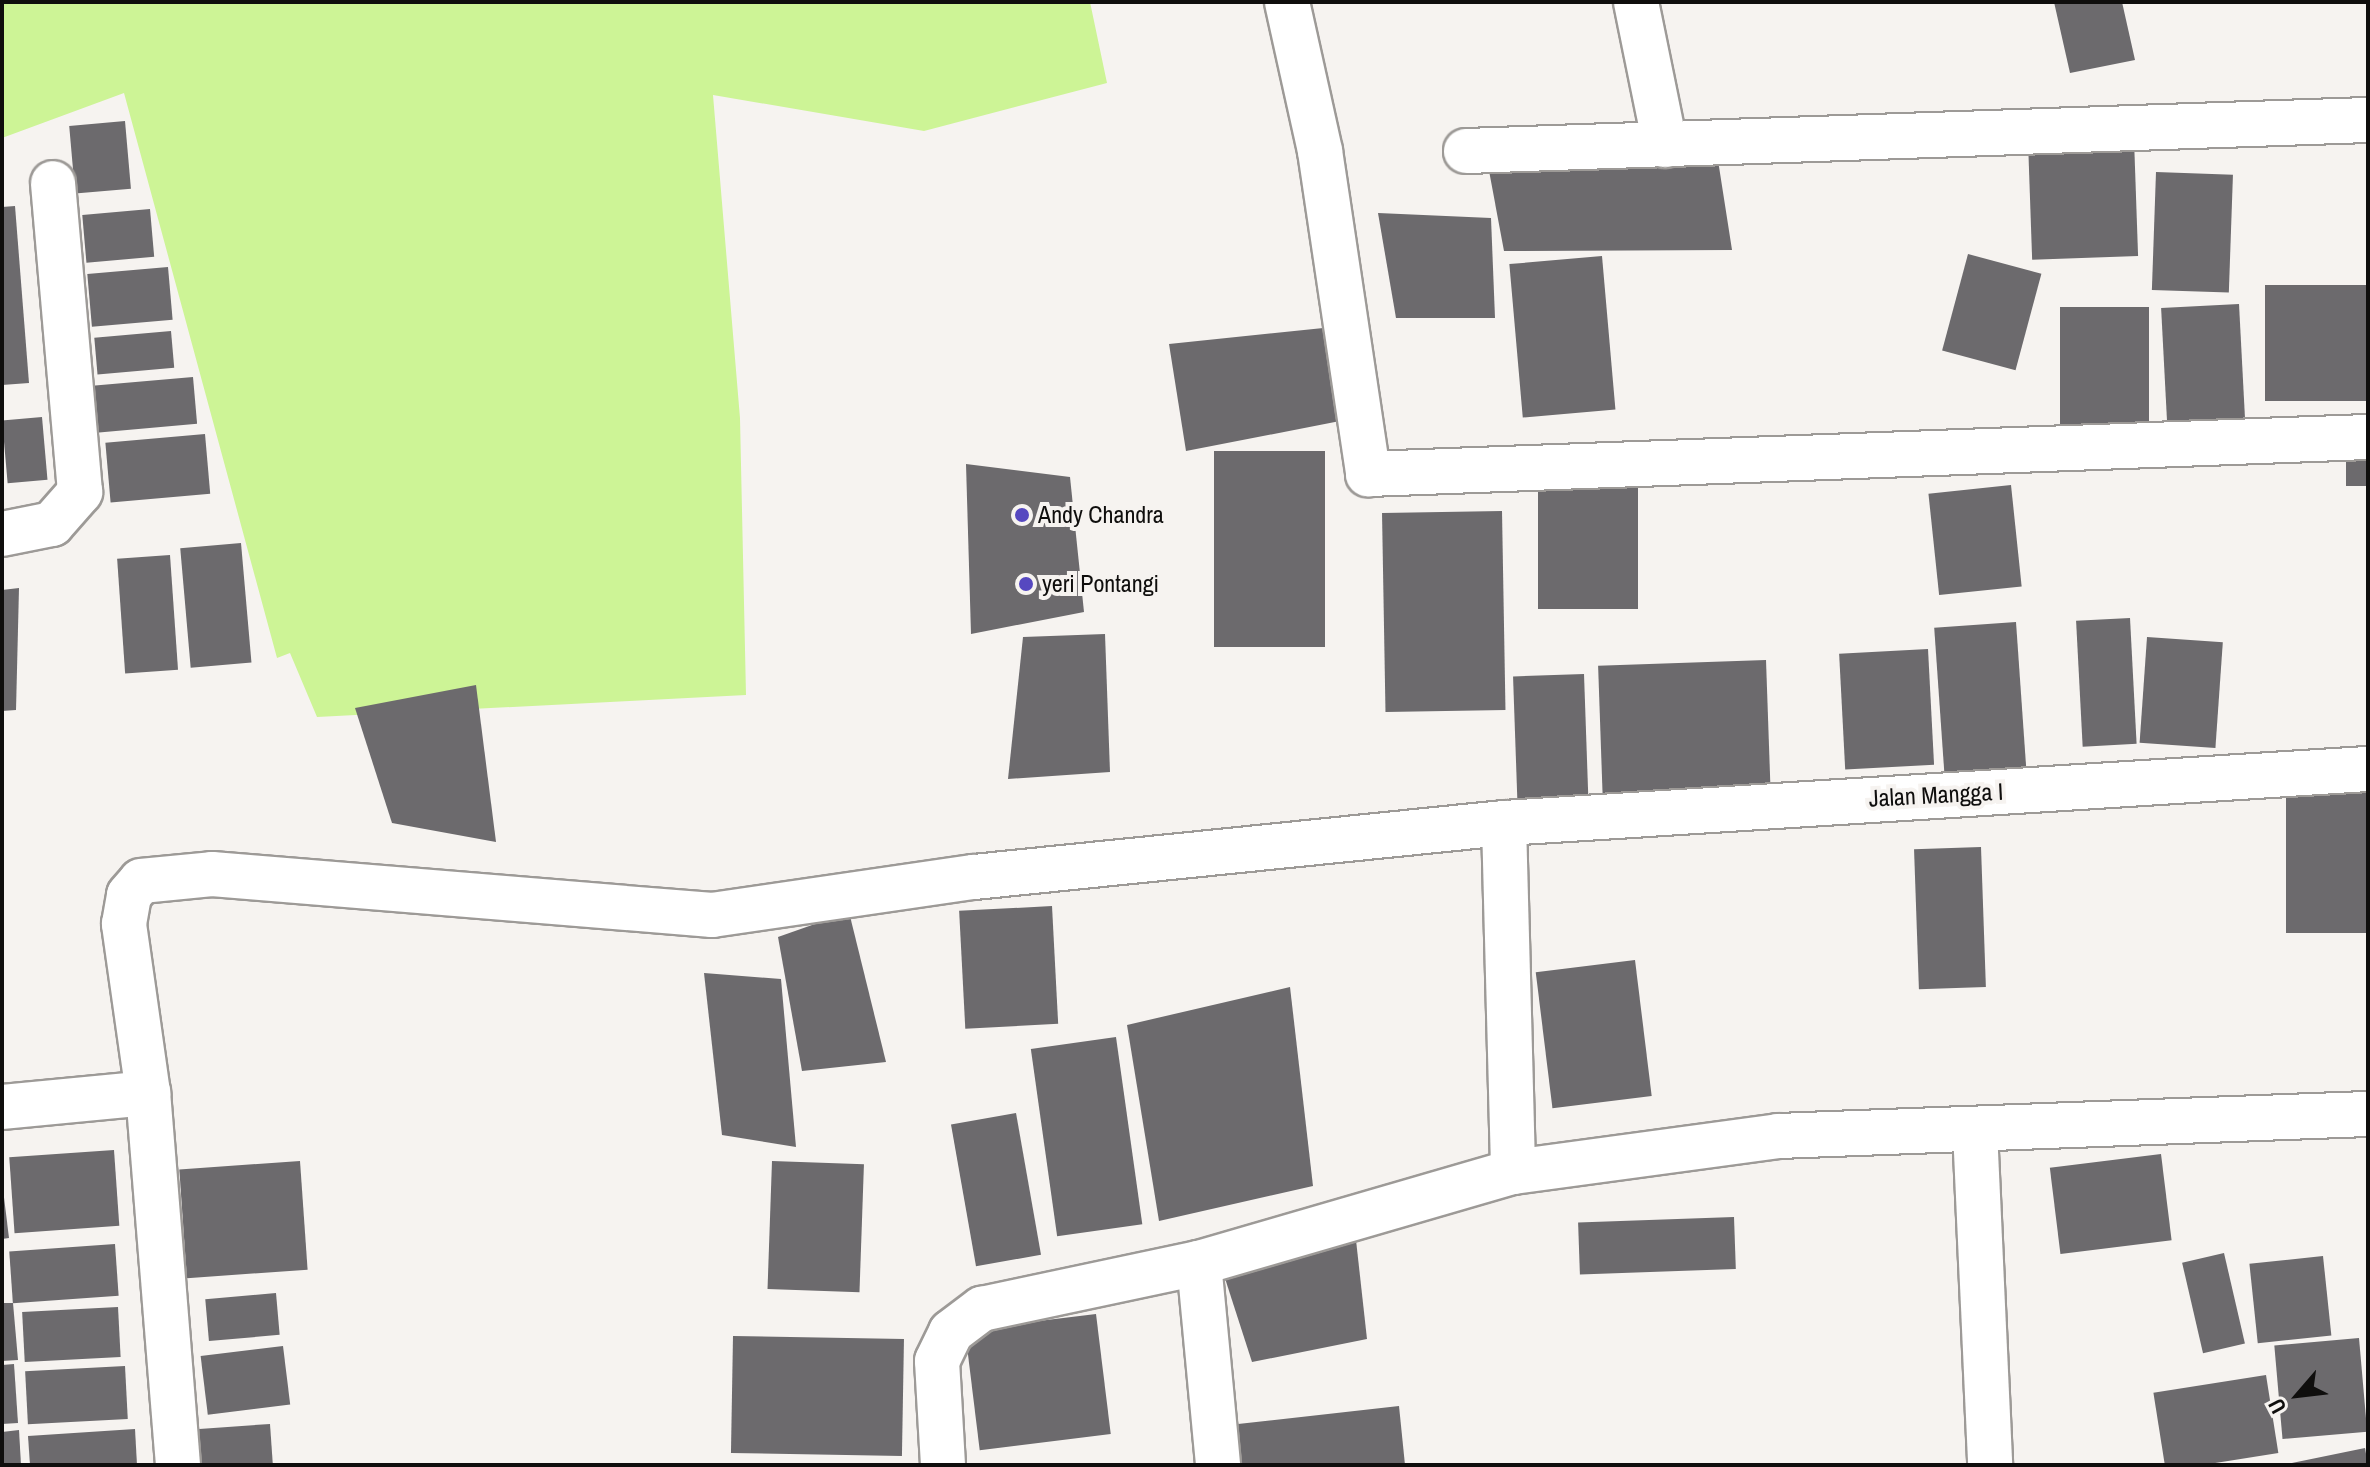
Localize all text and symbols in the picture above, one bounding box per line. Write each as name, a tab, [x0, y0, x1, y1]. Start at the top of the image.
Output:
place label: Andy Chandra	[1038, 501, 1164, 529]
marker: Andy Chandra	[1013, 506, 1031, 524]
place label: yeri Pontangi	[1042, 570, 1159, 598]
marker: yeri Pontangi	[1017, 575, 1035, 593]
street label: Jalan Mangga I	[1868, 777, 2004, 813]
north arrow	[2258, 1355, 2338, 1435]
text: U	[2261, 1393, 2293, 1419]

